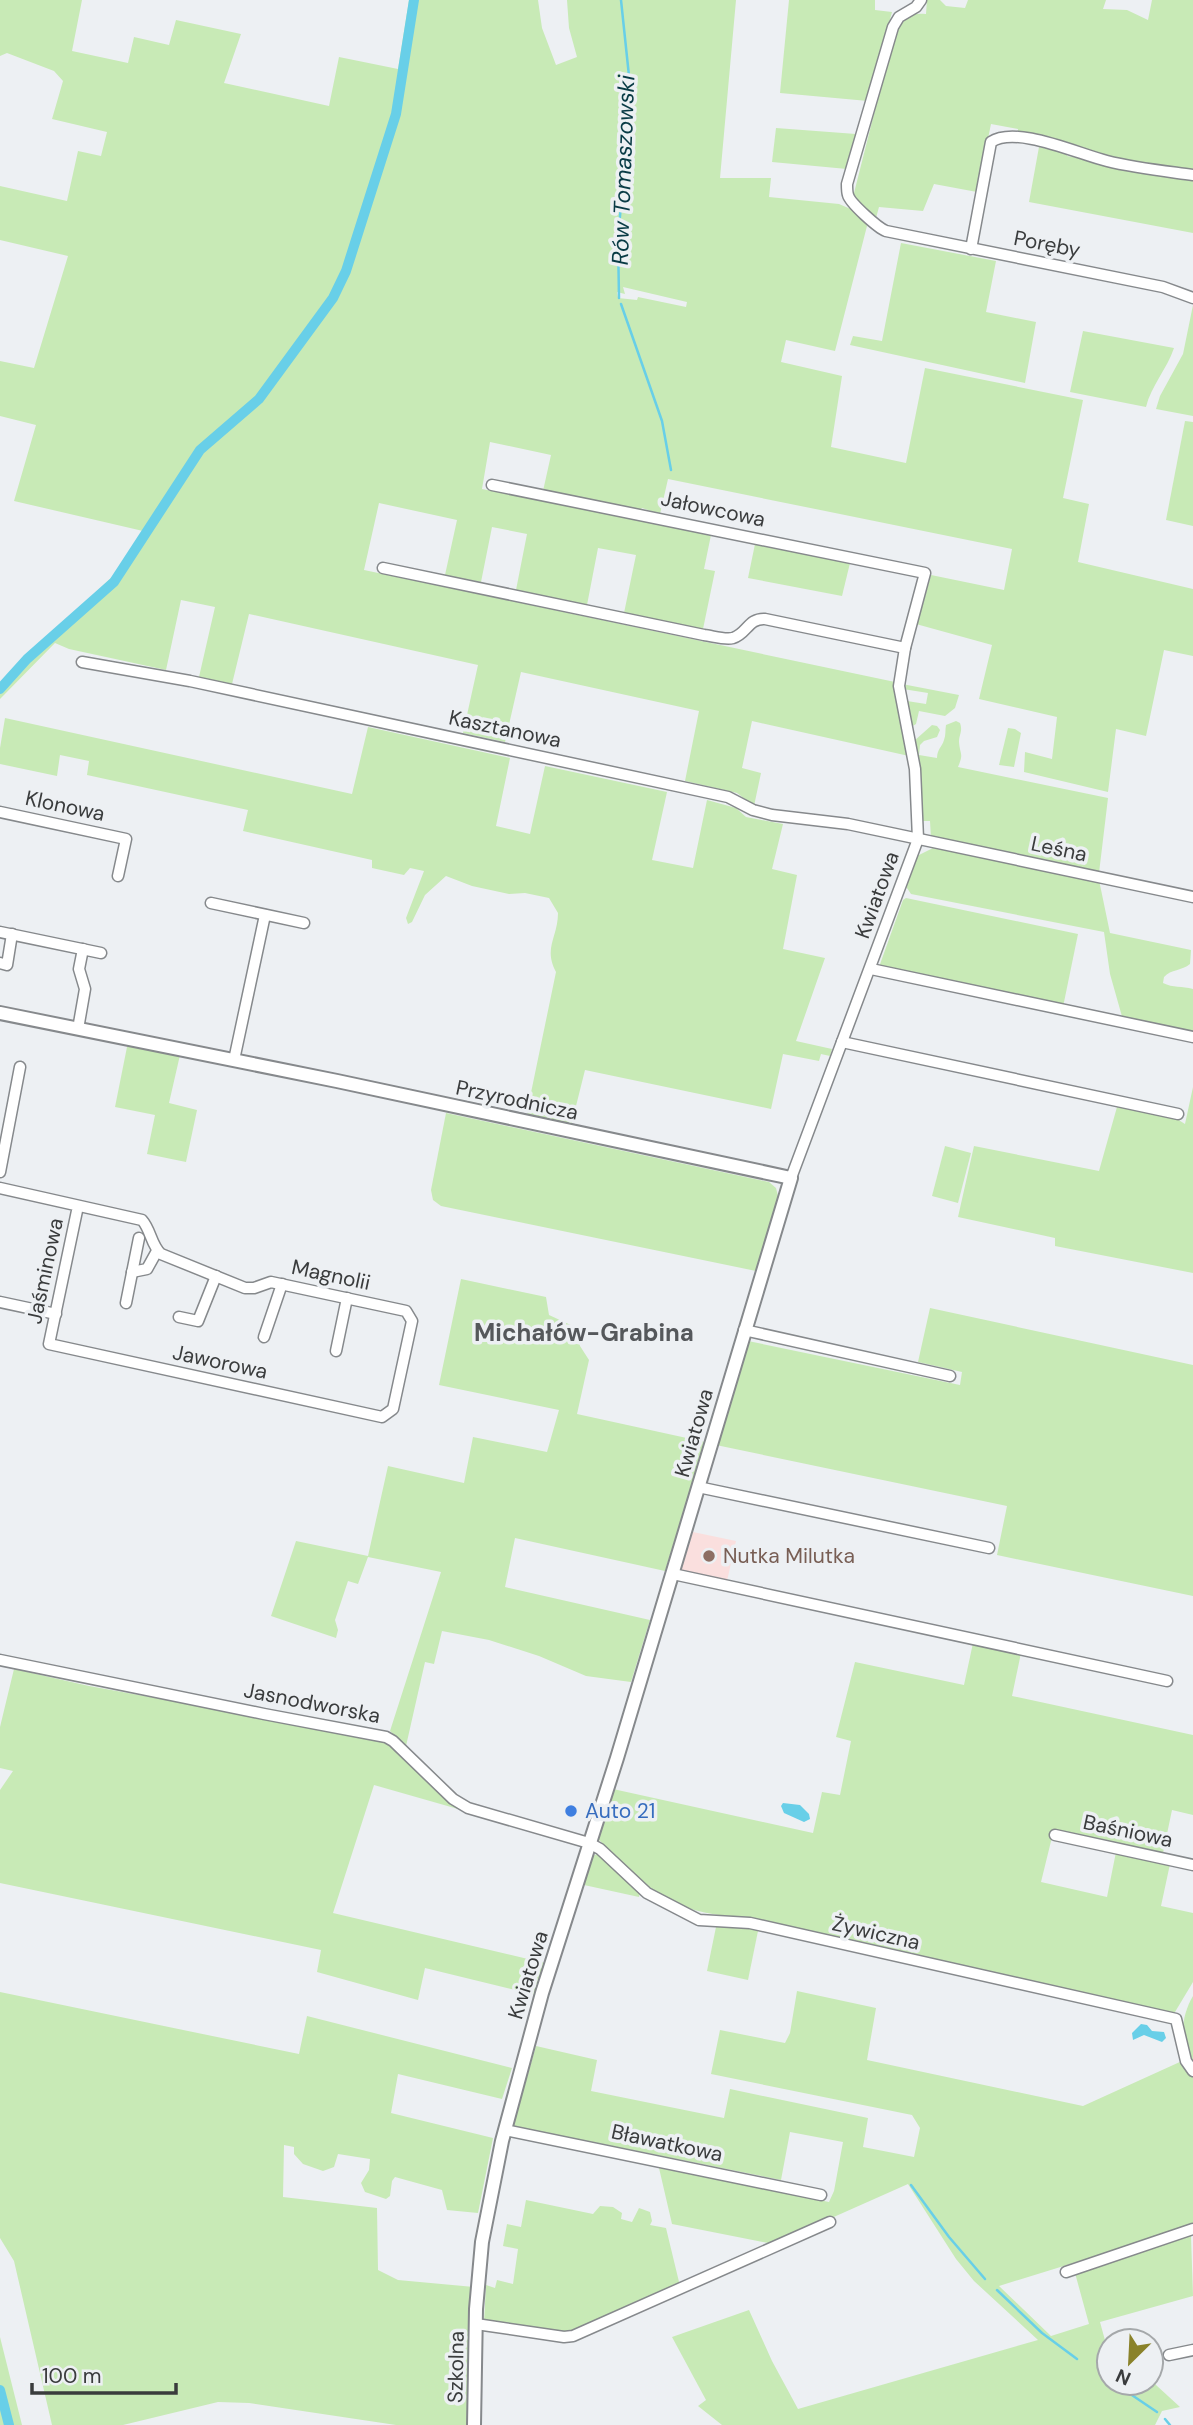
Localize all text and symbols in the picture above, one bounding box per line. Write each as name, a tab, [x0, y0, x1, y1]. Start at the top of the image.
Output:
water label: Rów Tomaszowski	[605, 74, 641, 266]
street label: Poręby	[1011, 224, 1083, 264]
street label: Jałowcowa	[658, 484, 768, 534]
street label: Kasztanowa	[446, 703, 564, 755]
street label: Klonowa	[23, 784, 107, 828]
street label: Leśna	[1028, 829, 1090, 869]
street label: Kwiatowa	[848, 848, 906, 942]
street label: Przyrodnicza	[453, 1073, 581, 1127]
street label: Jaśminowa	[20, 1216, 70, 1326]
street label: Magnolii	[289, 1253, 373, 1297]
district label: Michałów-Grabina	[474, 1317, 694, 1348]
street label: Jaworowa	[170, 1338, 270, 1386]
street label: Kwiatowa	[668, 1385, 720, 1481]
place label: Nutka Milutka	[723, 1542, 855, 1570]
marker: Nutka Milutka	[701, 1548, 717, 1564]
street label: Jasnodworska	[241, 1676, 383, 1730]
place label: Auto 21	[585, 1797, 655, 1825]
marker: Auto 21	[563, 1803, 579, 1819]
street label: Baśniowa	[1081, 1808, 1175, 1854]
street label: Żywiczna	[829, 1909, 923, 1957]
street label: Kwiatowa	[501, 1927, 555, 2023]
street label: Bławatkowa	[609, 2118, 725, 2168]
north arrow	[1095, 2327, 1165, 2397]
street label: Szkolna	[441, 2331, 471, 2403]
scale bar	[32, 2352, 175, 2396]
text: 100 m	[42, 2362, 102, 2390]
text: N	[1112, 2363, 1135, 2391]

